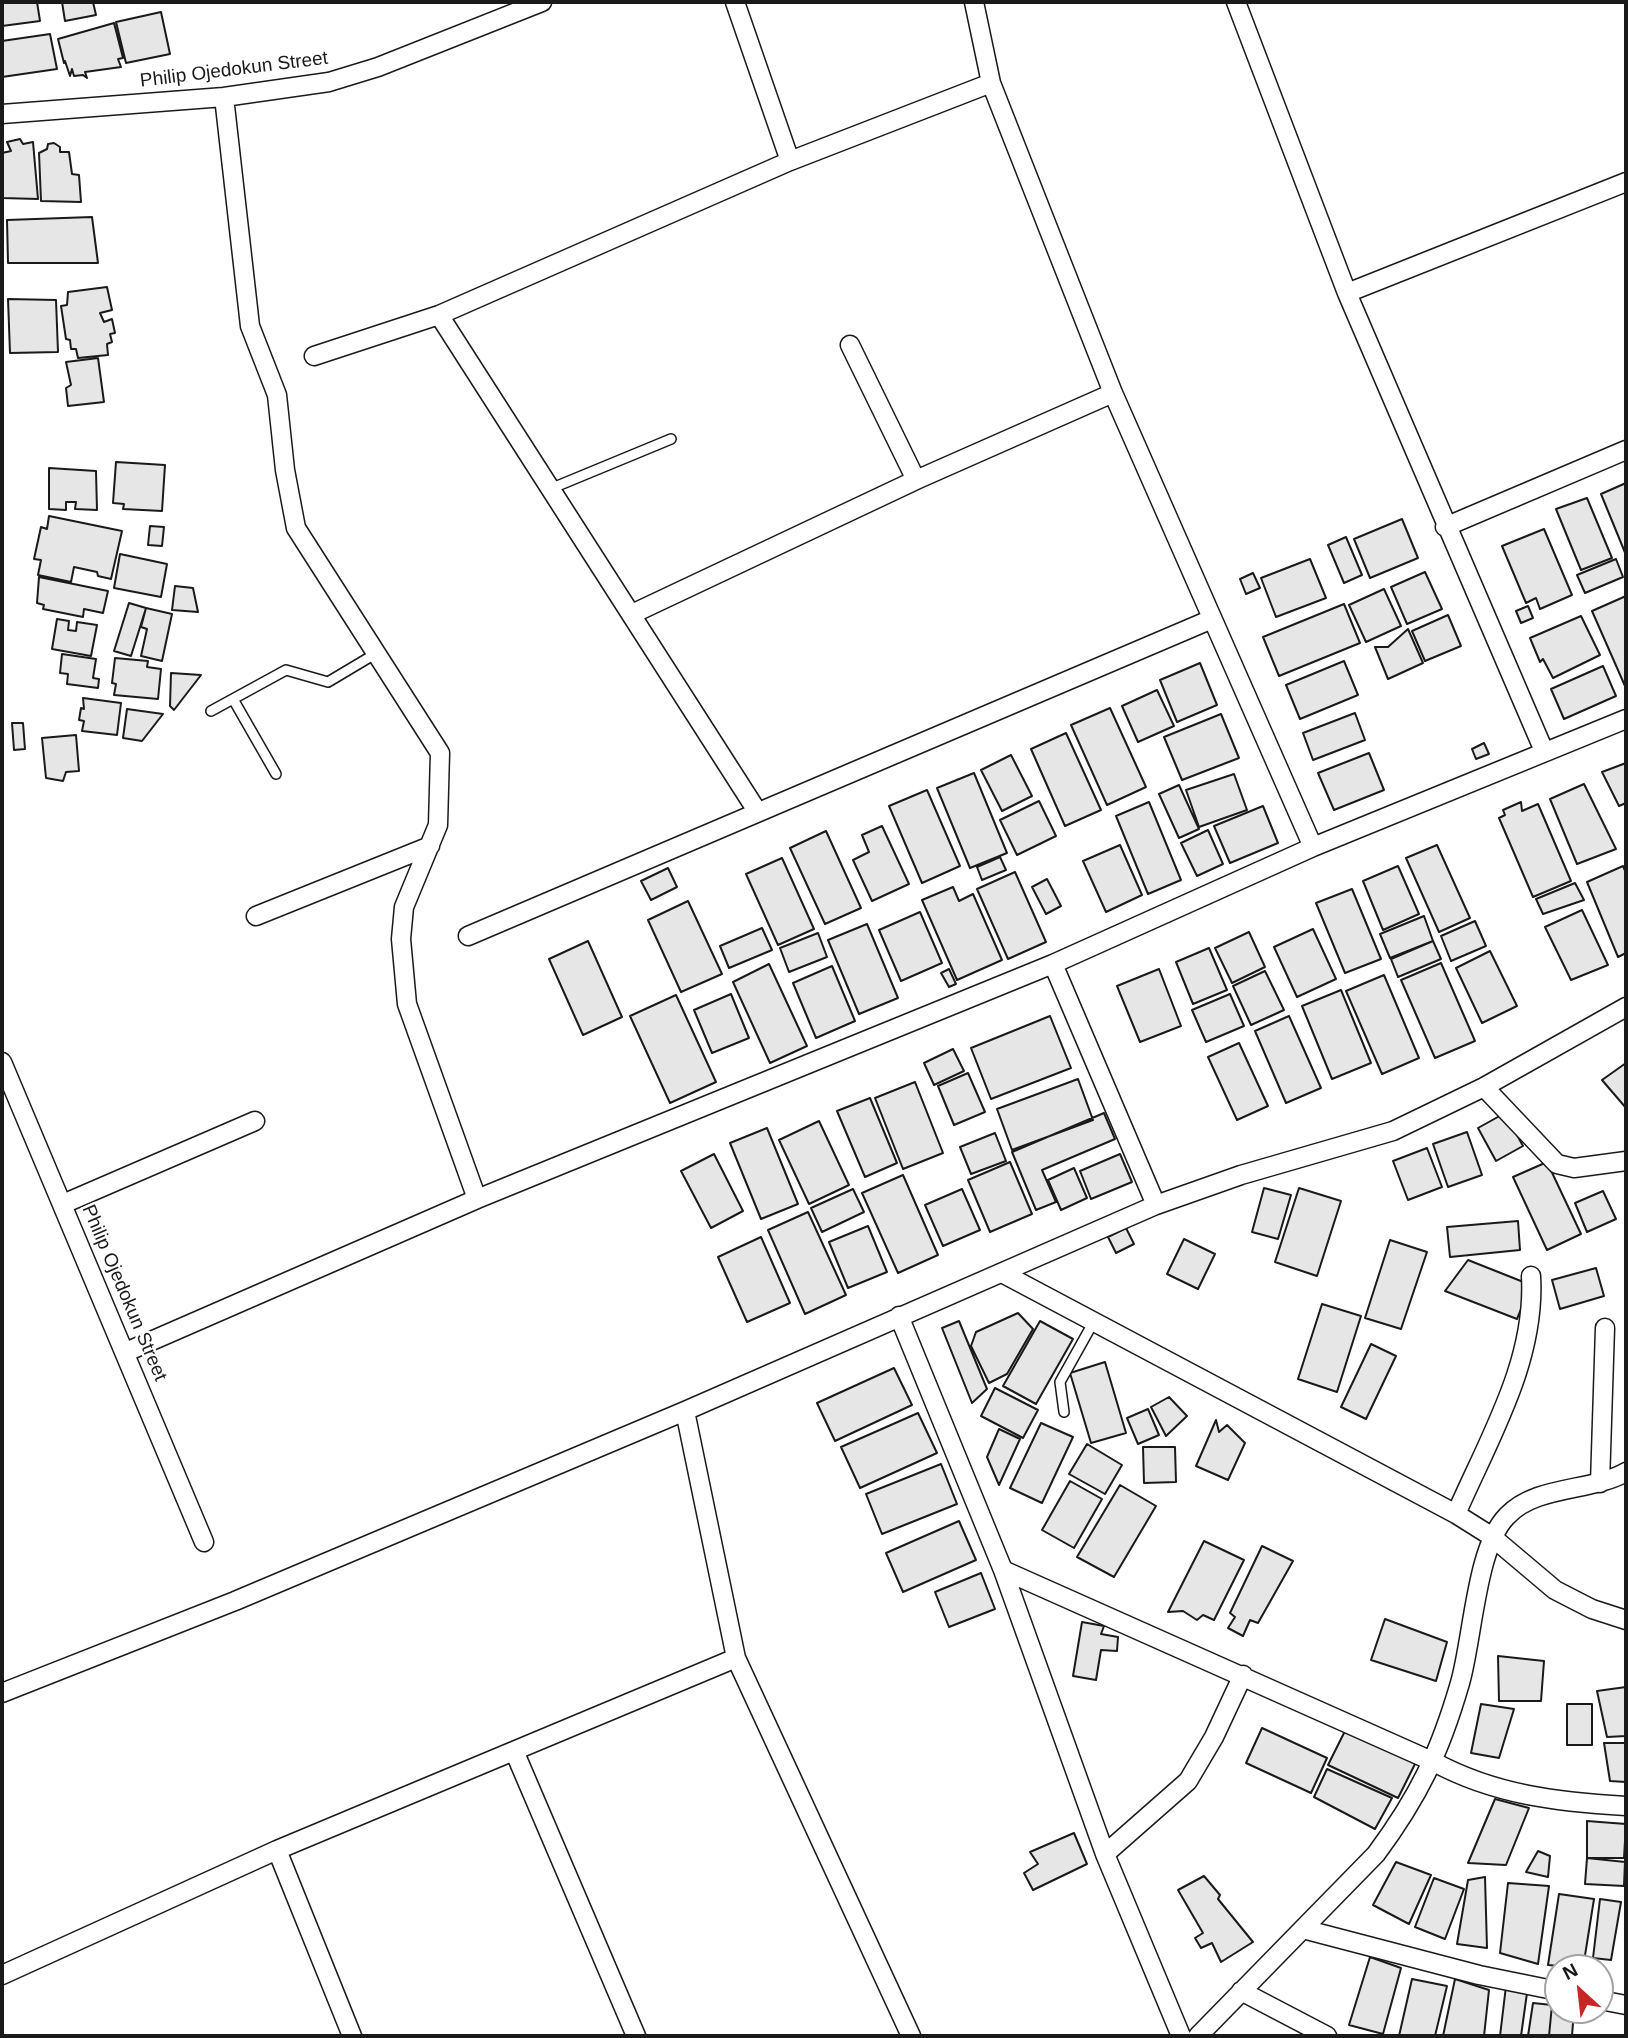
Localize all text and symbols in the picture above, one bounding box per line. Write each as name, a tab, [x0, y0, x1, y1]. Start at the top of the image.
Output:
street label: Philip Ojedokun Street	[139, 47, 329, 93]
street label: Philip Ojedokun Street	[77, 1202, 171, 1384]
north arrow	[1544, 1954, 1614, 2024]
text: N	[1559, 1959, 1581, 1984]

